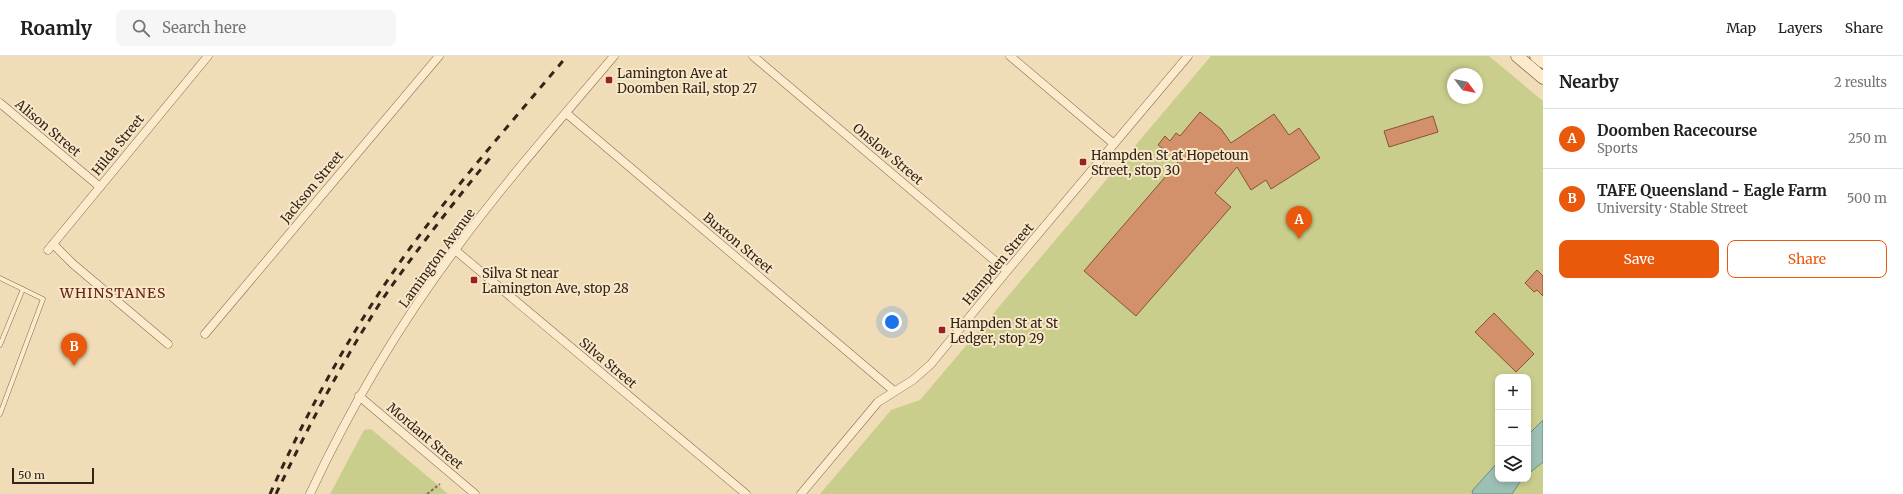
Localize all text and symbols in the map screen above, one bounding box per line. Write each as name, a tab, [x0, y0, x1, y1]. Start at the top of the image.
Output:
search box	[116, 10, 396, 46]
text: Roamly	[20, 16, 92, 40]
icon: search	[130, 17, 152, 39]
text: Search here	[162, 18, 246, 37]
text: Map	[1726, 19, 1756, 37]
text: Layers	[1778, 19, 1823, 37]
text: Share	[1845, 19, 1883, 37]
place label: Lamington Ave at Doomben Rail, stop 27	[617, 65, 758, 97]
north arrow	[1447, 68, 1483, 104]
text: Nearby	[1559, 71, 1619, 93]
text: 2 results	[1834, 74, 1887, 91]
marker: Lamington Ave at Doomben Rail, stop 27	[604, 75, 614, 85]
street label: Alison Street	[11, 95, 84, 160]
street label: Hilda Street	[88, 111, 148, 179]
street label: Onslow Street	[849, 119, 927, 189]
text: Doomben Racecourse	[1597, 121, 1757, 140]
text: A	[1567, 130, 1577, 147]
text: 250 m	[1848, 130, 1887, 147]
text: Sports	[1597, 140, 1638, 157]
street label: Jackson Street	[276, 147, 347, 227]
place label: Hampden St at Hopetoun Street, stop 30	[1091, 147, 1249, 179]
marker: Hampden St at Hopetoun Street, stop 30	[1078, 157, 1088, 167]
text: TAFE Queensland - Eagle Farm	[1597, 181, 1827, 200]
text: B	[1567, 190, 1577, 207]
text: 500 m	[1847, 190, 1887, 207]
text: University · Stable Street	[1597, 200, 1748, 217]
street label: Lamington Avenue	[395, 205, 479, 311]
pin: A	[1286, 206, 1312, 239]
street label: Buxton Street	[700, 209, 776, 277]
street label: Hampden Street	[959, 220, 1037, 308]
button: Save	[1559, 240, 1719, 278]
button: Share	[1727, 240, 1887, 278]
place label: Silva St near Lamington Ave, stop 28	[482, 265, 629, 297]
marker: Silva St near Lamington Ave, stop 28	[469, 275, 479, 285]
district label: WHINSTANES	[59, 284, 166, 302]
your location	[882, 312, 902, 332]
place label: Hampden St at St Ledger, stop 29	[950, 315, 1058, 347]
marker: Hampden St at St Ledger, stop 29	[937, 325, 947, 335]
pin: B	[61, 333, 87, 366]
street label: Silva Street	[576, 334, 640, 392]
map controls	[1495, 374, 1531, 482]
button: +	[1495, 374, 1531, 410]
street label: Mordant Street	[383, 399, 467, 473]
button: −	[1495, 410, 1531, 446]
button: layers	[1495, 446, 1531, 482]
scale bar	[12, 466, 94, 485]
text: 50 m	[18, 468, 45, 482]

